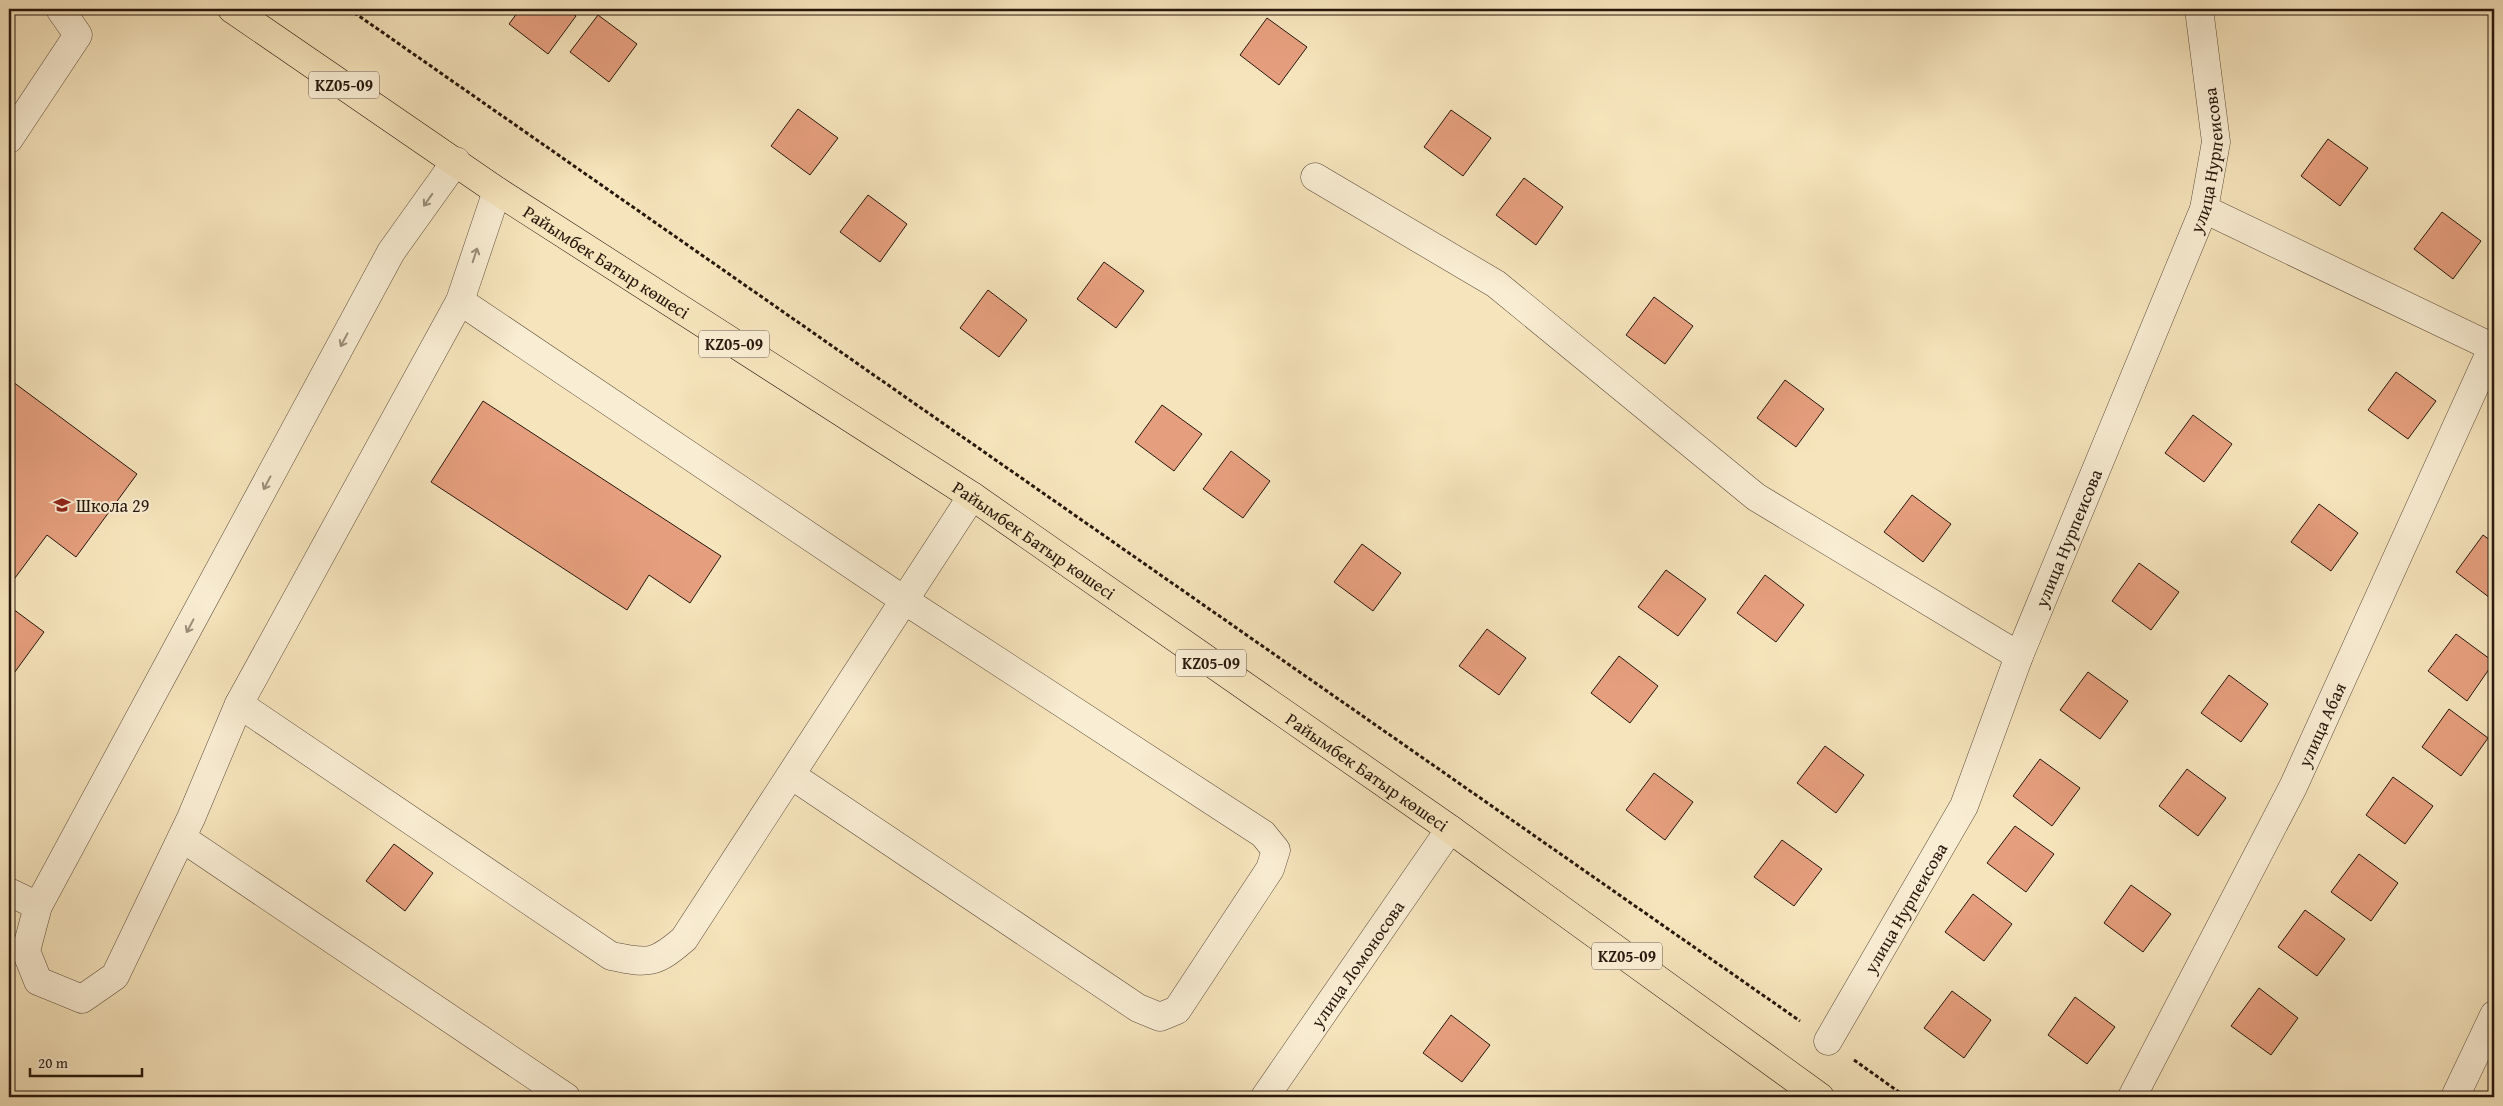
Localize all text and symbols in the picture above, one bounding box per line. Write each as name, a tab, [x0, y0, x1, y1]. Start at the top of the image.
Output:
road number: KZ05-09	[309, 72, 379, 98]
street label: улица Нурпеисова	[2182, 86, 2229, 238]
one-way arrow	[423, 193, 433, 207]
street label: Райымбек Батыр көшесі	[518, 198, 695, 325]
one-way arrow	[471, 247, 481, 263]
road number: KZ05-09	[699, 330, 769, 358]
one-way arrow	[339, 332, 349, 347]
street label: улица Нурпеисова	[2027, 464, 2109, 612]
street label: Райымбек Батыр көшесі	[947, 474, 1121, 606]
one-way arrow	[262, 475, 272, 490]
place label: Школа 29	[76, 492, 149, 519]
school or university icon: Школа 29	[52, 495, 72, 515]
one-way arrow	[185, 618, 195, 633]
road number: KZ05-09	[1176, 650, 1246, 676]
street label: улица Абая	[2290, 678, 2352, 772]
street label: Райымбек Батыр көшесі	[1281, 705, 1454, 838]
street label: улица Нурпеисова	[1856, 837, 1954, 979]
street label: улица Ломоносова	[1303, 894, 1411, 1034]
road number: KZ05-09	[1592, 942, 1662, 969]
scale bar	[30, 1046, 142, 1078]
text: 20 m	[38, 1052, 69, 1073]

